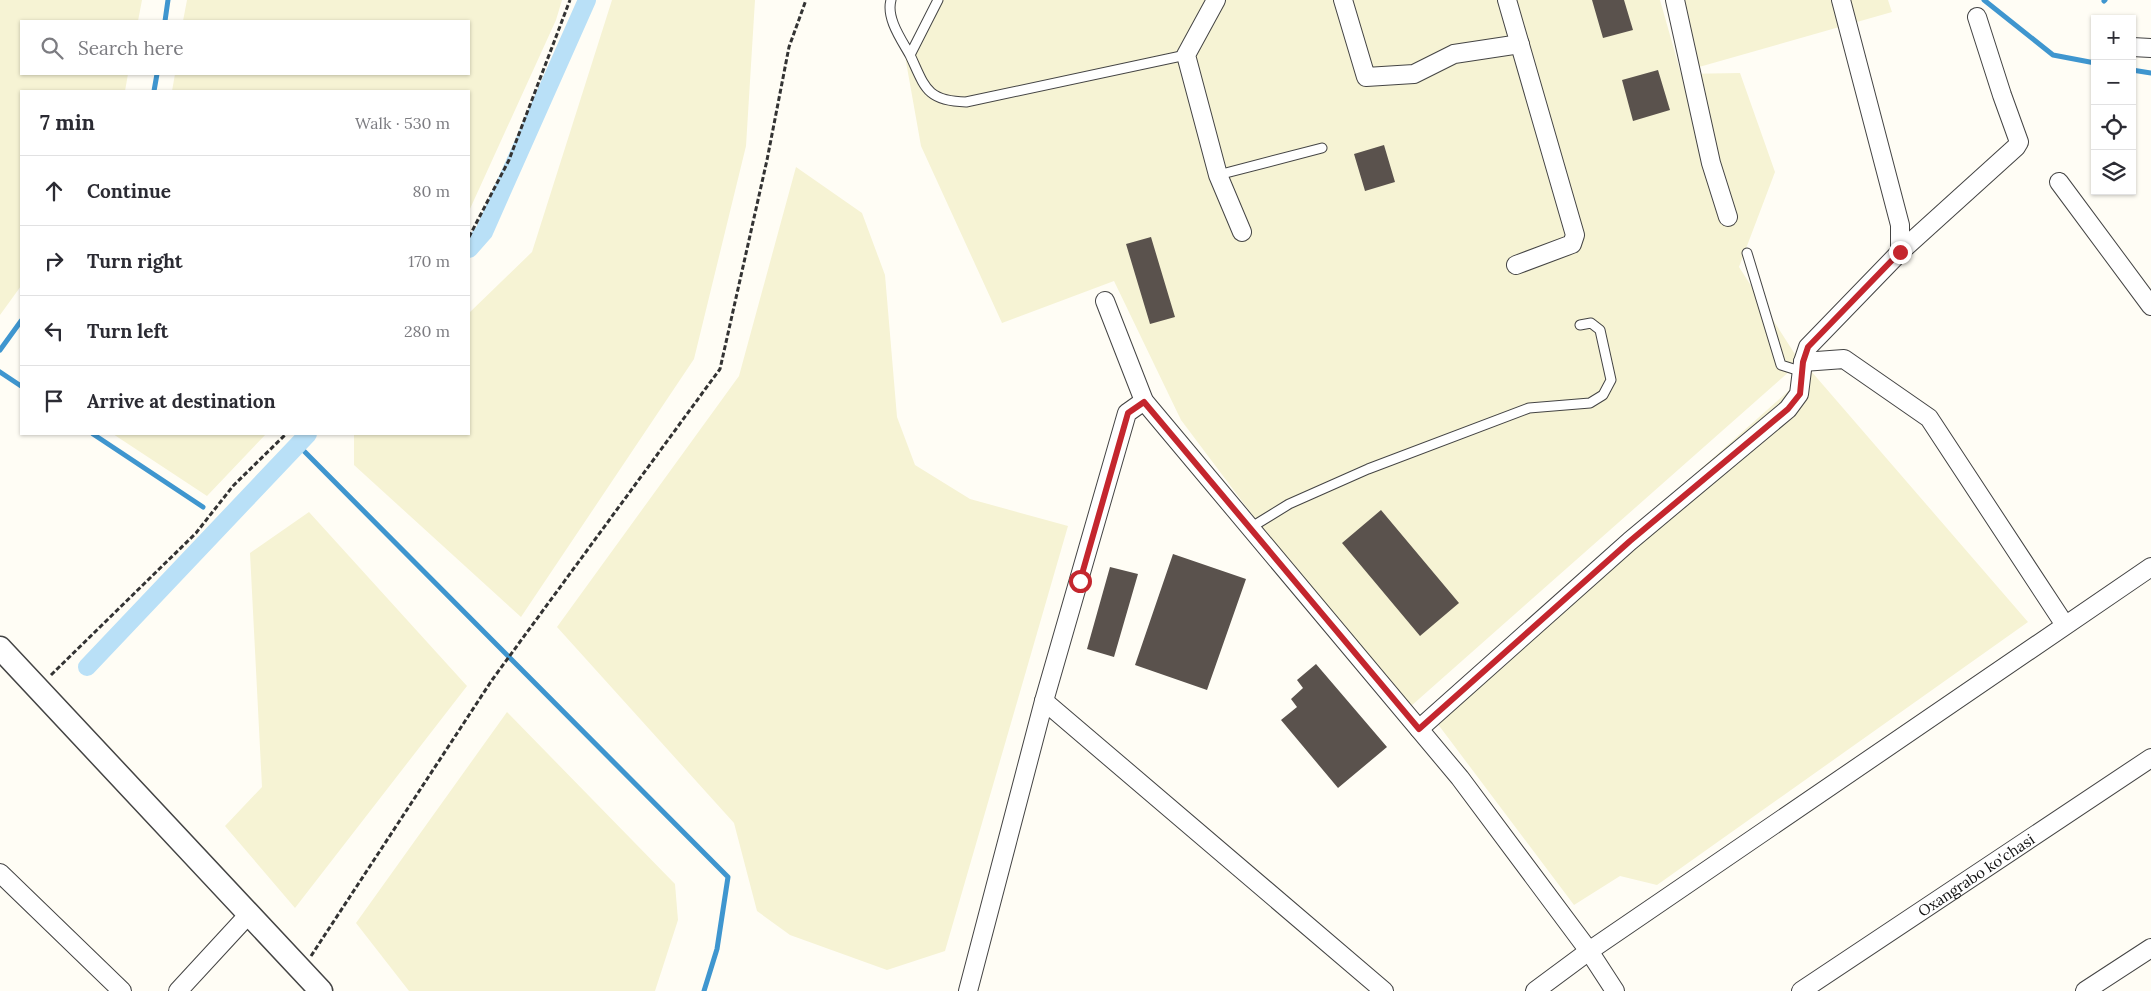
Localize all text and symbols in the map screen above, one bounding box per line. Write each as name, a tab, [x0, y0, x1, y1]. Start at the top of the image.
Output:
map controls	[2091, 15, 2136, 195]
button: +	[2091, 15, 2136, 60]
search box	[20, 20, 470, 75]
icon: search	[38, 34, 66, 62]
text: Search here	[78, 36, 184, 60]
button: −	[2091, 60, 2136, 105]
button: locate	[2091, 105, 2136, 150]
text: 7 min	[40, 109, 95, 136]
text: Walk · 530 m	[355, 113, 450, 133]
button: layers	[2091, 150, 2136, 195]
icon: ahead	[40, 177, 68, 205]
text: Continue	[87, 179, 171, 203]
text: 80 m	[413, 181, 450, 201]
route end	[1889, 241, 1912, 264]
icon: right	[40, 247, 68, 275]
text: Turn right	[87, 249, 183, 273]
text: 170 m	[408, 251, 450, 271]
icon: left	[40, 317, 68, 345]
text: Turn left	[87, 319, 168, 343]
text: 280 m	[404, 321, 450, 341]
icon: arrive	[40, 387, 68, 415]
text: Arrive at destination	[87, 389, 276, 413]
route start	[1069, 570, 1092, 593]
street label: Oxangrabo ko'chasi	[1914, 829, 2038, 920]

